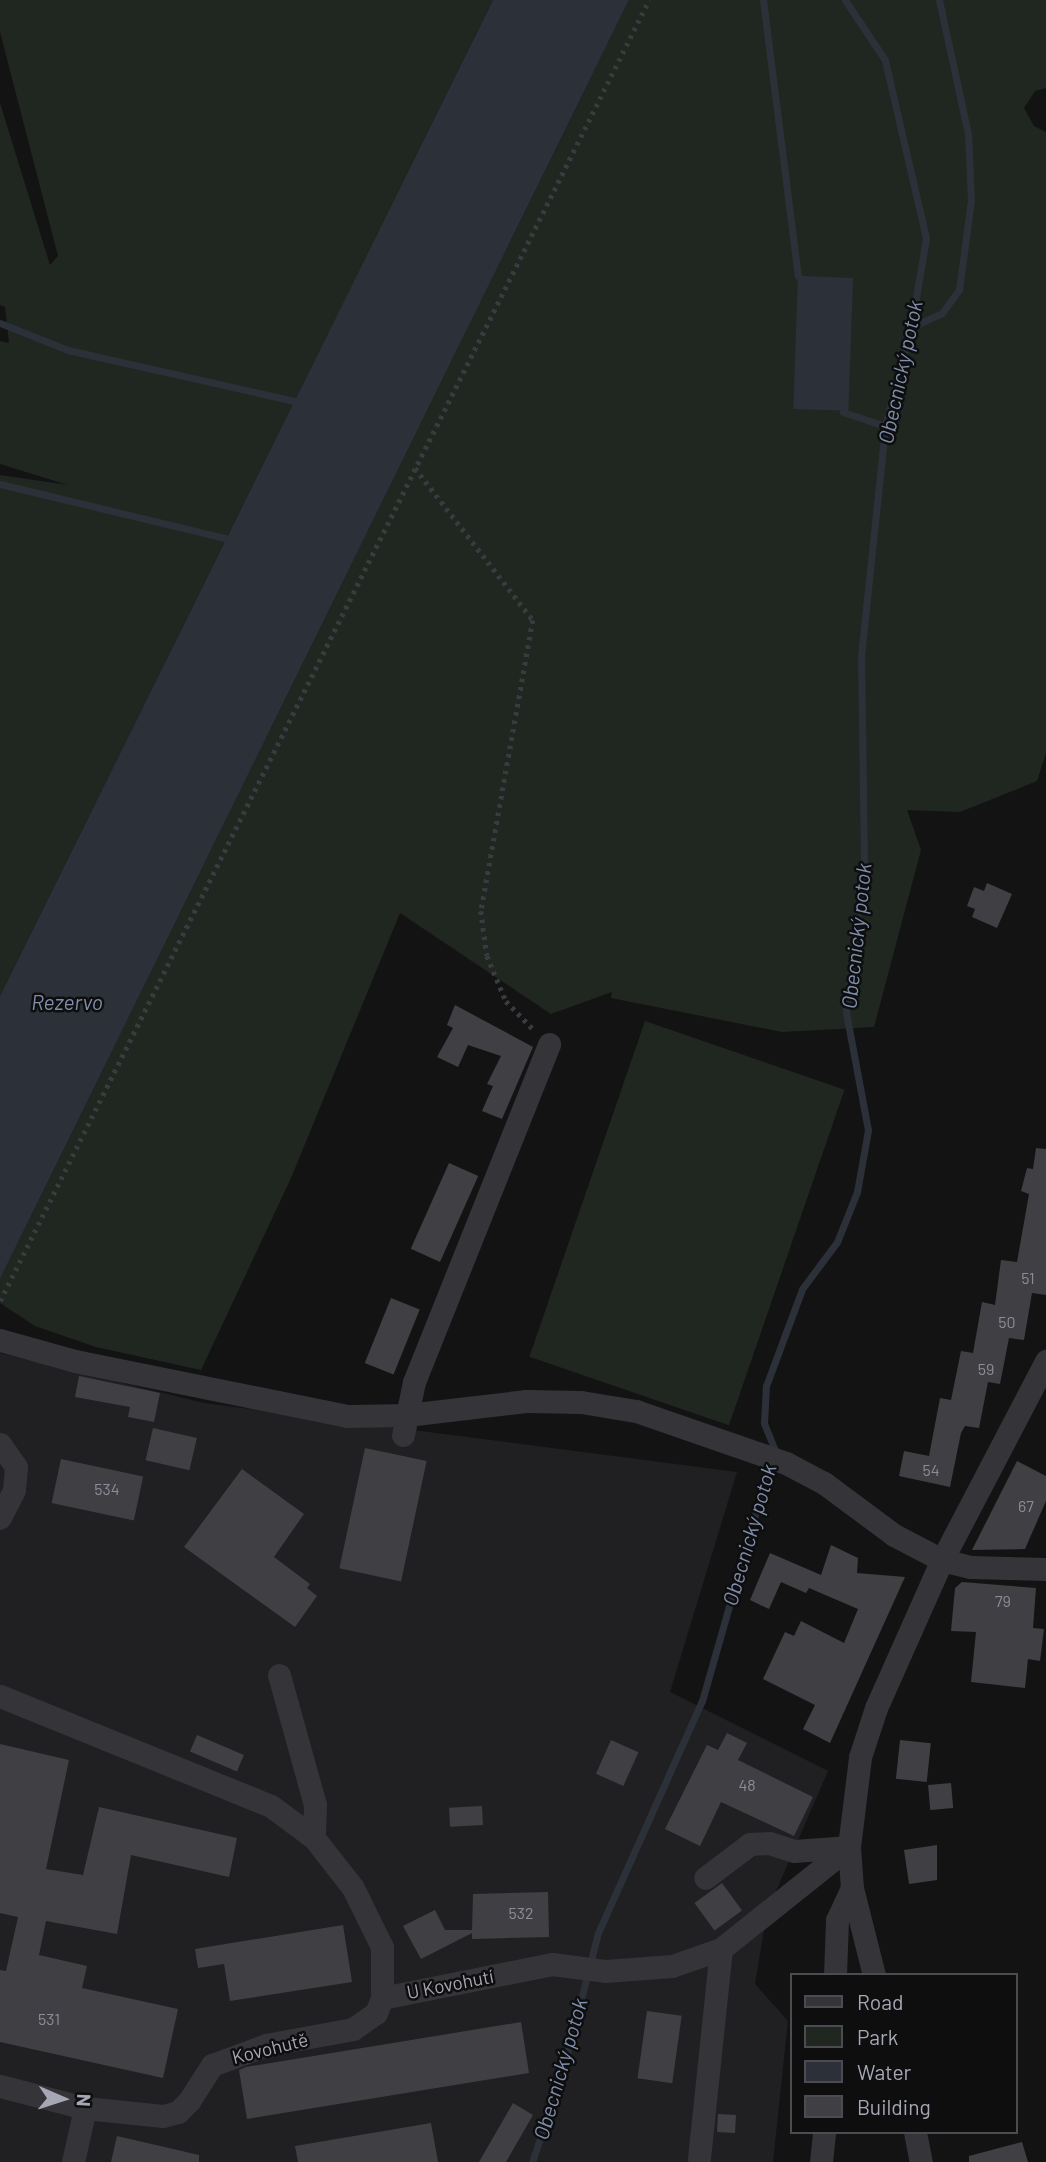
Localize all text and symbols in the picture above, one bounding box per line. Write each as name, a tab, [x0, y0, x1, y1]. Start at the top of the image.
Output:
water label: Obecnický potok	[872, 298, 928, 446]
water label: Obecnický potok	[836, 862, 876, 1010]
water label: Rezervo	[31, 989, 103, 1015]
house number: 51	[1021, 1268, 1035, 1288]
house number: 50	[998, 1312, 1016, 1332]
house number: 59	[978, 1359, 994, 1379]
house number: 54	[922, 1460, 940, 1480]
water label: Obecnický potok	[717, 1461, 781, 1609]
house number: 534	[94, 1479, 120, 1499]
house number: 67	[1018, 1496, 1034, 1516]
house number: 79	[995, 1591, 1011, 1611]
house number: 48	[738, 1775, 756, 1795]
house number: 532	[508, 1903, 534, 1923]
street label: U Kovohutí	[405, 1964, 495, 2004]
legend	[790, 1973, 1018, 2134]
text: Road	[857, 1989, 903, 2014]
water label: Obecnický potok	[528, 1995, 592, 2143]
house number: 531	[38, 2009, 60, 2029]
text: Park	[857, 2024, 898, 2049]
street label: Kovohutě	[230, 2028, 310, 2068]
text: Water	[857, 2059, 911, 2084]
north arrow	[28, 2064, 98, 2134]
text: N	[73, 2093, 96, 2107]
text: Building	[857, 2094, 931, 2119]

